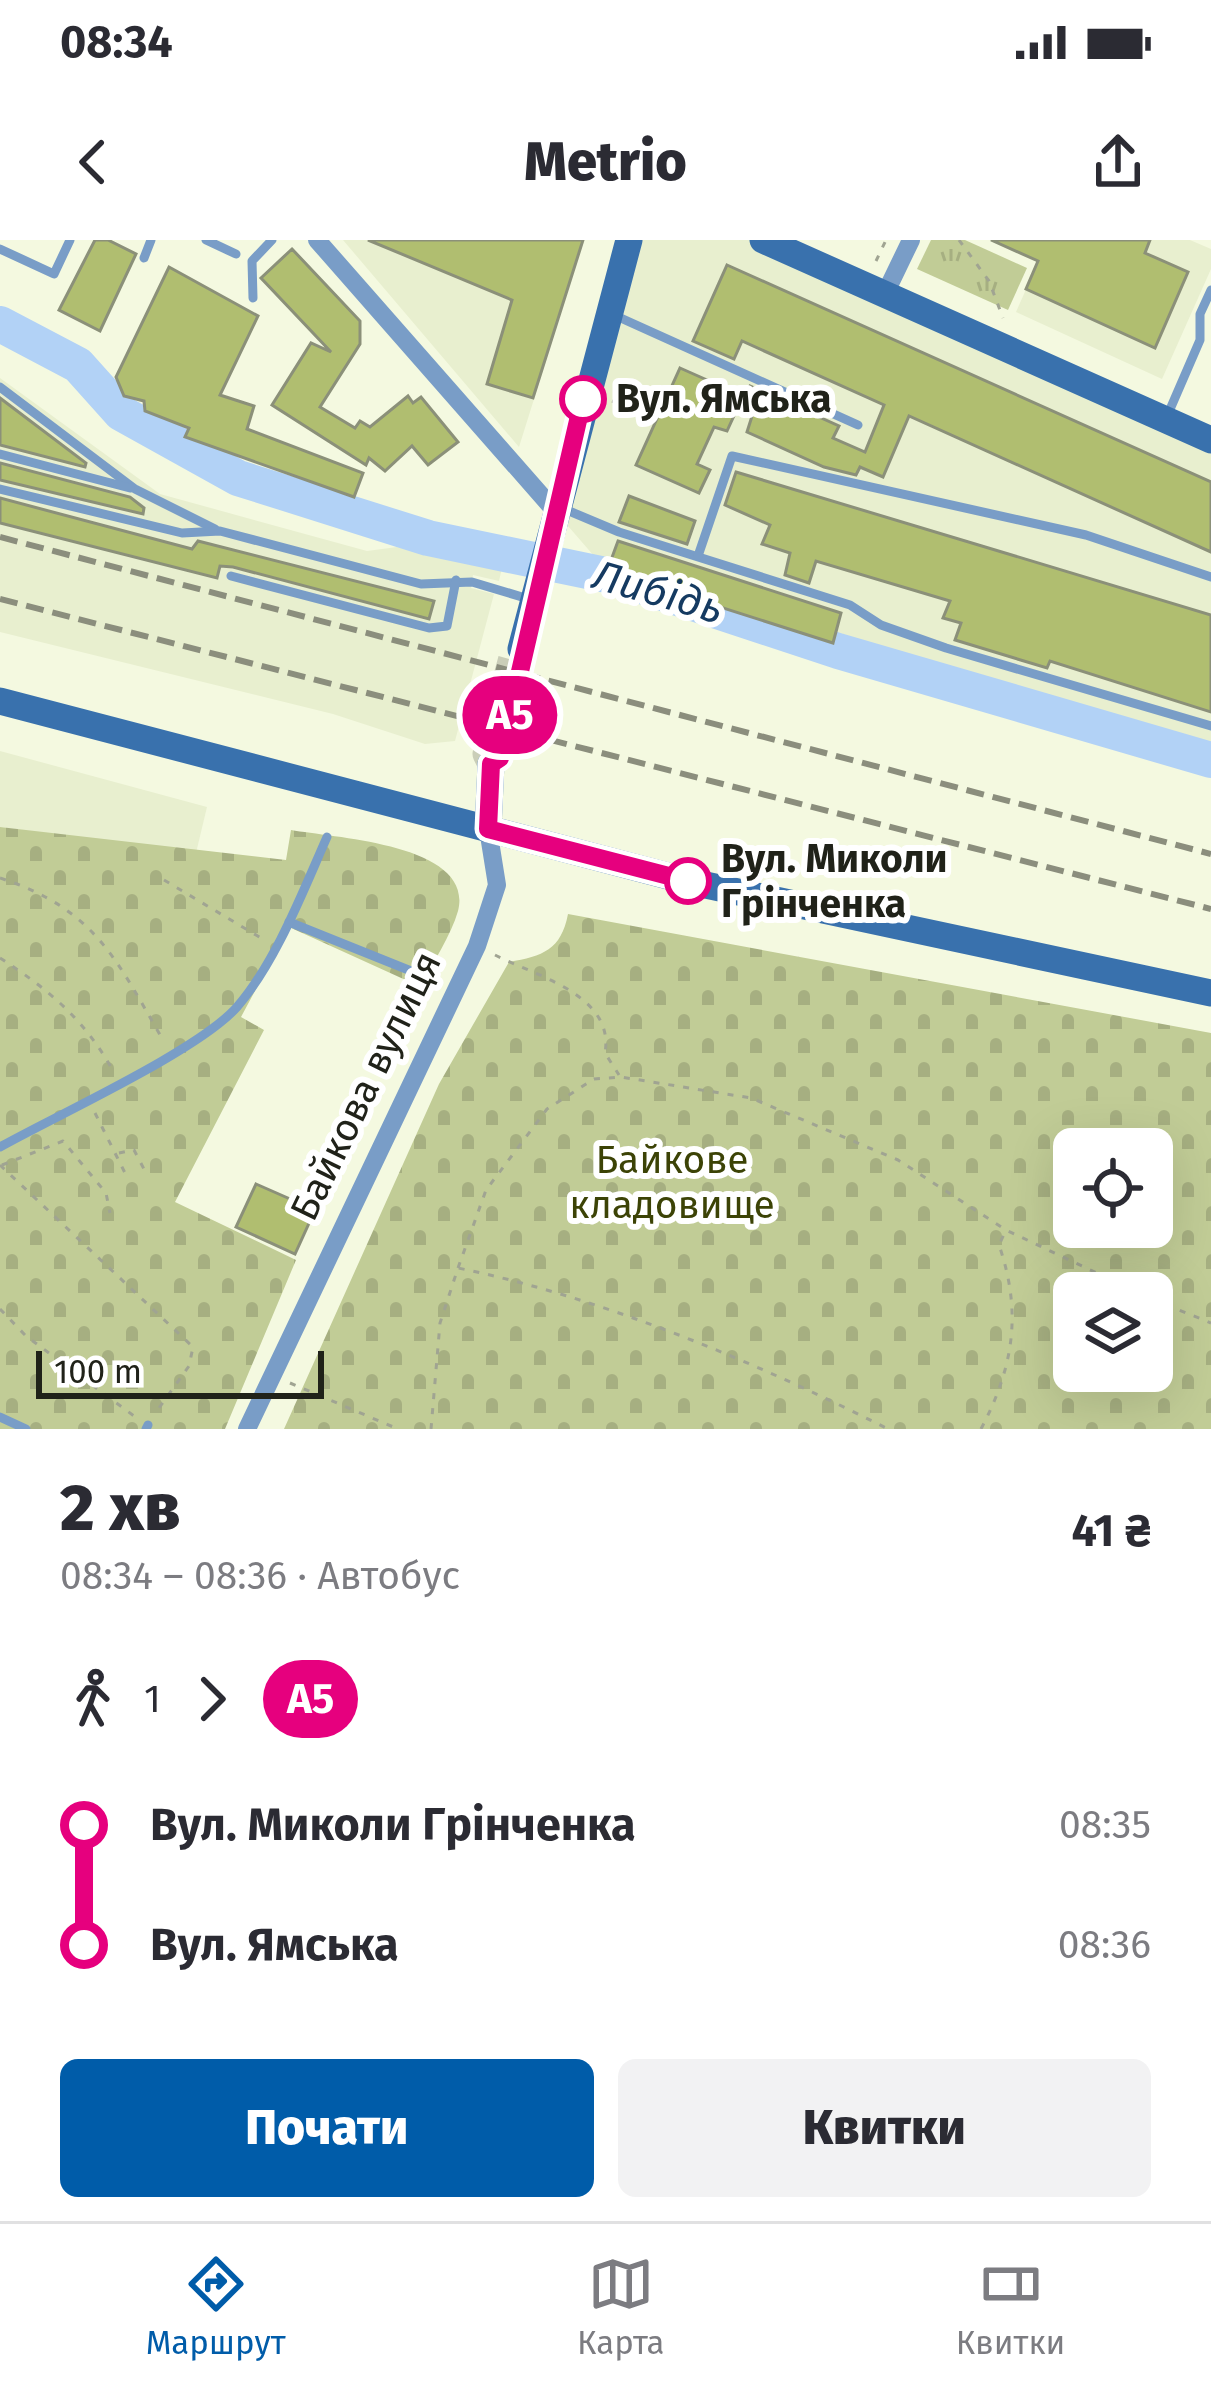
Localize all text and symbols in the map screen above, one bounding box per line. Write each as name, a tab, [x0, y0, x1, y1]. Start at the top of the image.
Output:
text: 08:34	[60, 15, 173, 69]
icon: back	[60, 129, 126, 195]
icon: share	[1085, 129, 1151, 195]
text: Metrio	[524, 130, 687, 194]
place label: Вул. Ямська	[616, 376, 832, 422]
marker: Вул. Ямська	[561, 377, 605, 421]
water label: Либідь	[586, 549, 729, 634]
line badge: А5	[456, 676, 564, 754]
text: А5	[486, 690, 534, 740]
place label: Вул. Миколи Грінченка	[721, 836, 948, 927]
marker: Вул. Миколи Грінченка	[666, 859, 710, 903]
street label: Байкова вулиця	[281, 944, 451, 1228]
map controls	[1053, 1128, 1173, 1392]
button: locate	[1053, 1128, 1173, 1248]
park label: Байкове кладовище	[569, 1137, 775, 1228]
button: layers	[1053, 1272, 1173, 1392]
scale bar	[36, 1345, 324, 1398]
text: 100 m	[54, 1352, 142, 1392]
text: 2 хв	[60, 1468, 180, 1547]
text: 41 ₴	[1071, 1504, 1151, 1558]
text: 08:34 – 08:36 · Автобус	[60, 1553, 460, 1599]
icon: walk	[60, 1666, 126, 1732]
icon: forward	[179, 1666, 245, 1732]
text: А5	[287, 1674, 334, 1724]
text: 1	[144, 1676, 161, 1722]
text: Вул. Миколи Грінченка	[150, 1798, 636, 1852]
text: 08:35	[1059, 1802, 1151, 1848]
text: Вул. Ямська	[150, 1918, 399, 1972]
text: 08:36	[1058, 1922, 1151, 1968]
button: Почати	[60, 2059, 594, 2197]
button: Квитки	[618, 2059, 1151, 2197]
tab: Маршрут	[146, 2251, 286, 2363]
tab: Карта	[577, 2251, 664, 2363]
tab: Квитки	[956, 2251, 1065, 2363]

